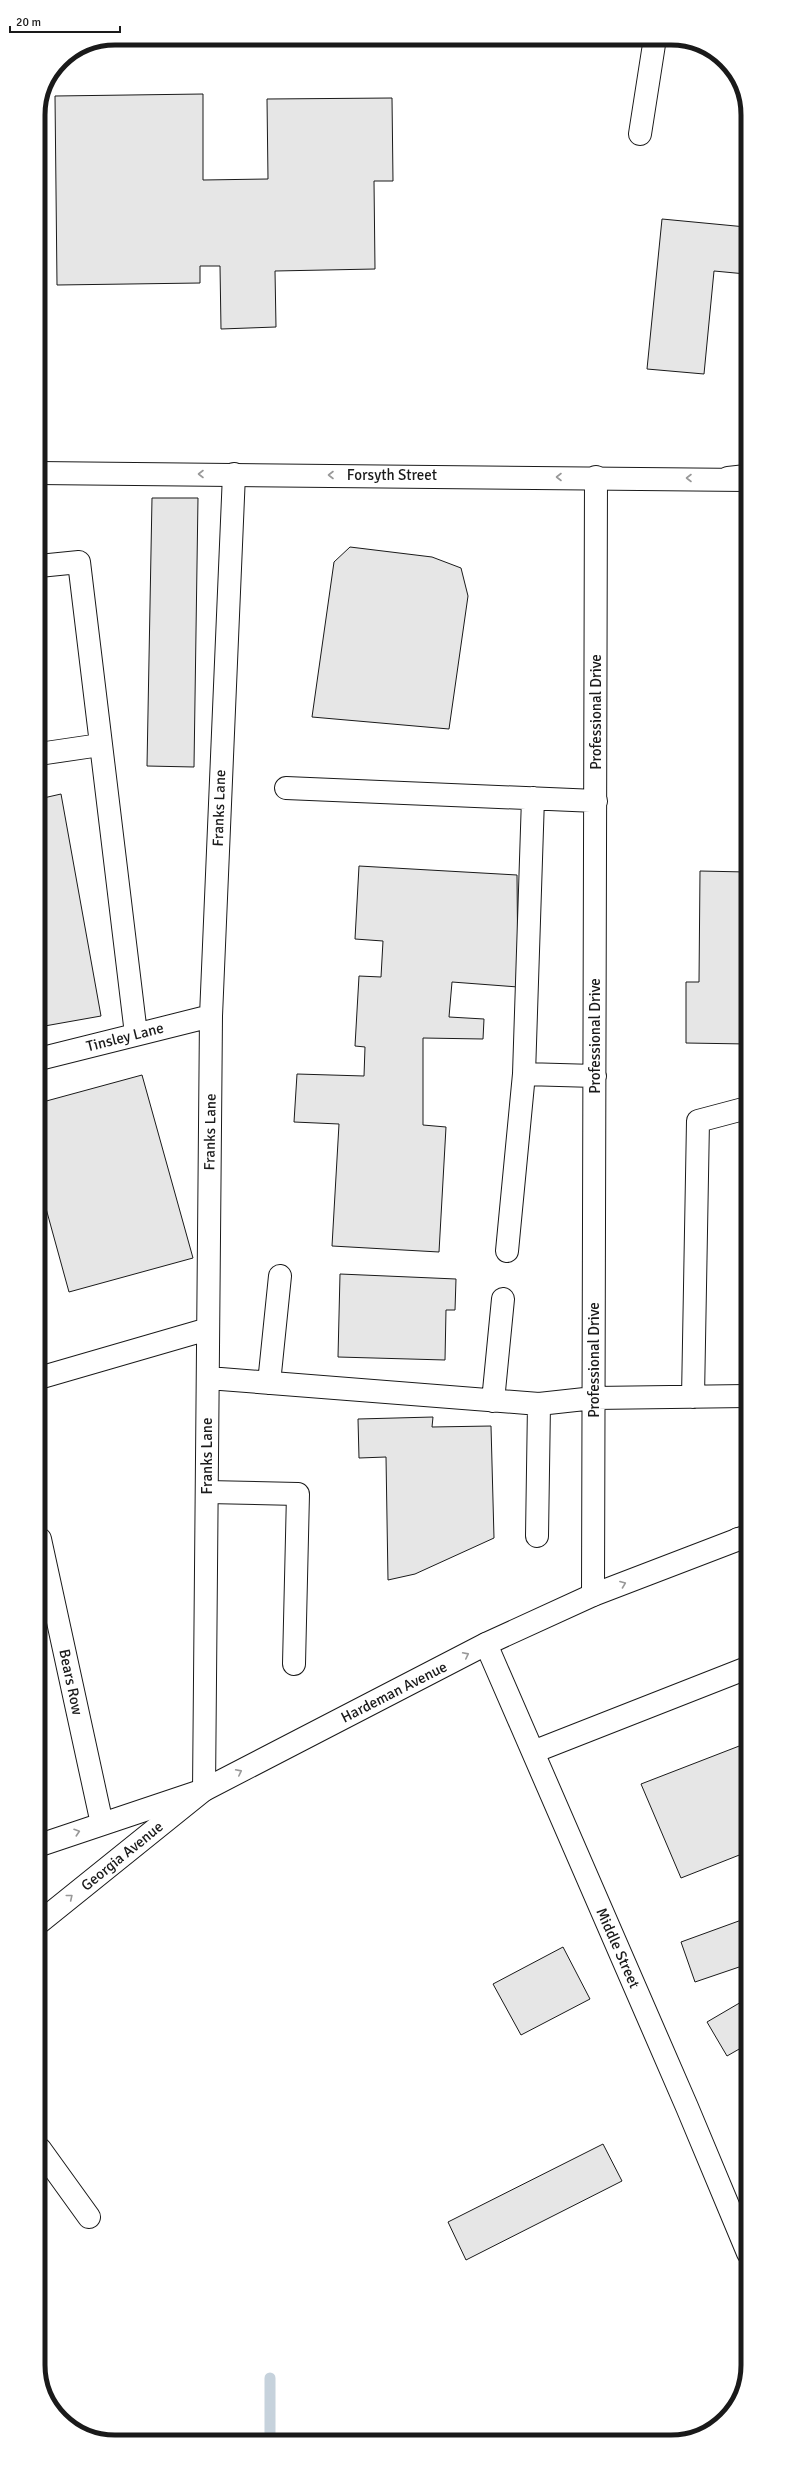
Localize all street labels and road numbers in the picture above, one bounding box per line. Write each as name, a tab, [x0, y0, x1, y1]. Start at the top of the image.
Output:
street label: Forsyth Street	[347, 466, 437, 484]
street label: Professional Drive	[587, 654, 605, 770]
street label: Franks Lane	[209, 769, 229, 847]
street label: Professional Drive	[586, 978, 604, 1094]
street label: Tinsley Lane	[84, 1019, 166, 1055]
street label: Franks Lane	[200, 1093, 220, 1171]
street label: Professional Drive	[585, 1302, 603, 1418]
street label: Franks Lane	[198, 1417, 216, 1495]
street label: Bears Row	[55, 1647, 87, 1717]
street label: Hardeman Avenue	[338, 1658, 450, 1726]
street label: Georgia Avenue	[77, 1818, 167, 1894]
street label: Middle Street	[592, 1905, 644, 1991]

